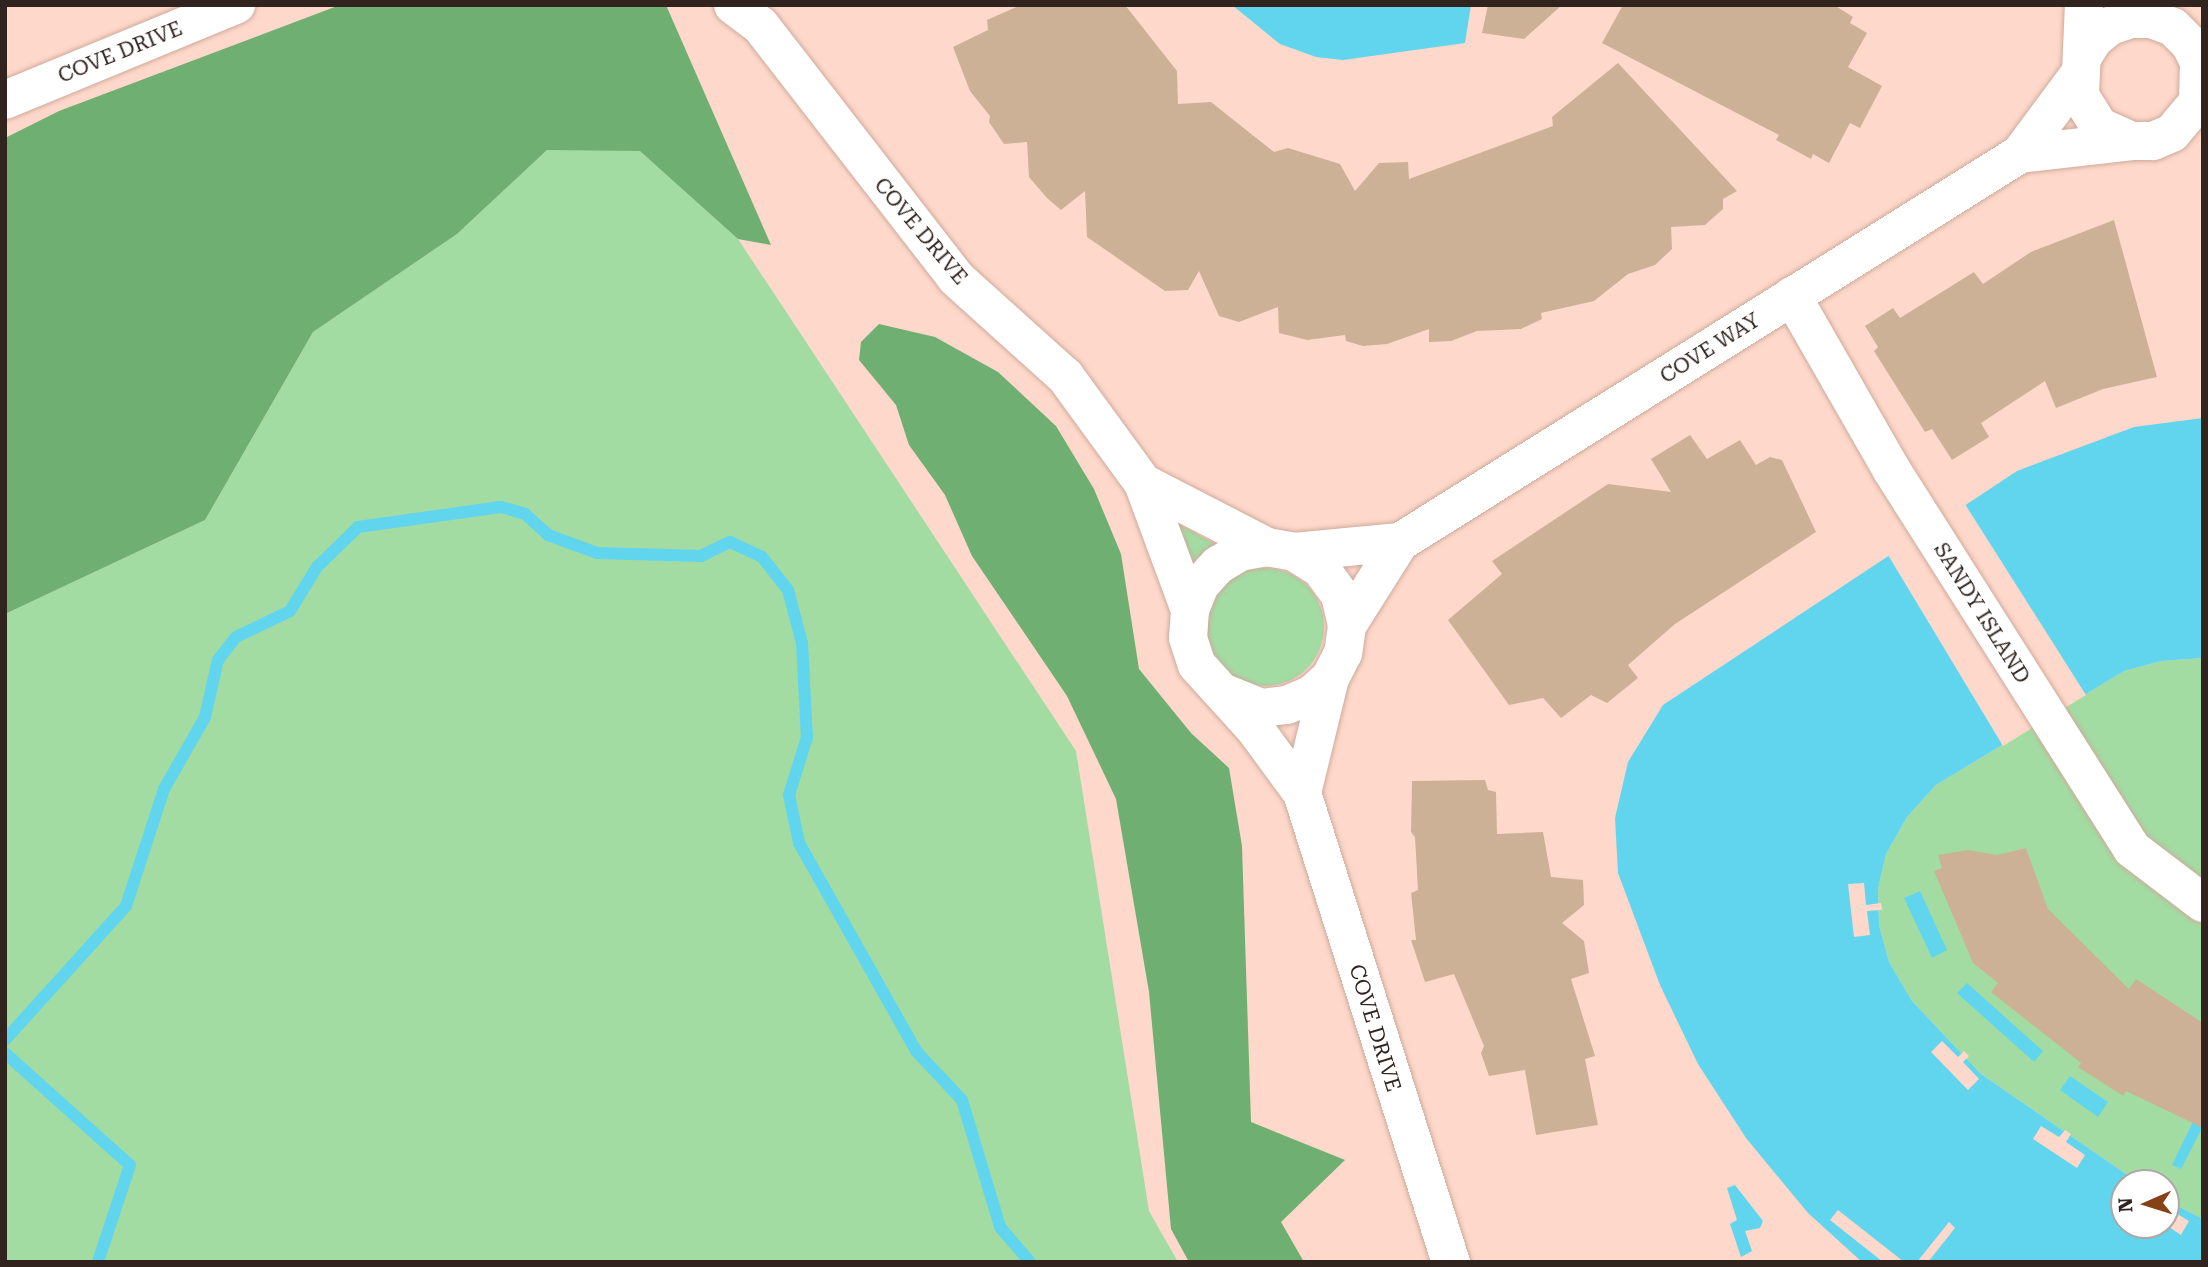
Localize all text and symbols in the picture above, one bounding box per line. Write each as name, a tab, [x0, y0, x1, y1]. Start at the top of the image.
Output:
street label: COVE DRIVE	[54, 16, 186, 88]
street label: COVE DRIVE	[869, 172, 973, 290]
street label: COVE WAY	[1655, 307, 1765, 389]
street label: SANDY ISLAND	[1929, 538, 2035, 688]
street label: COVE DRIVE	[1344, 961, 1406, 1095]
north arrow	[2110, 1169, 2180, 1239]
text: N	[2114, 1197, 2137, 1213]

